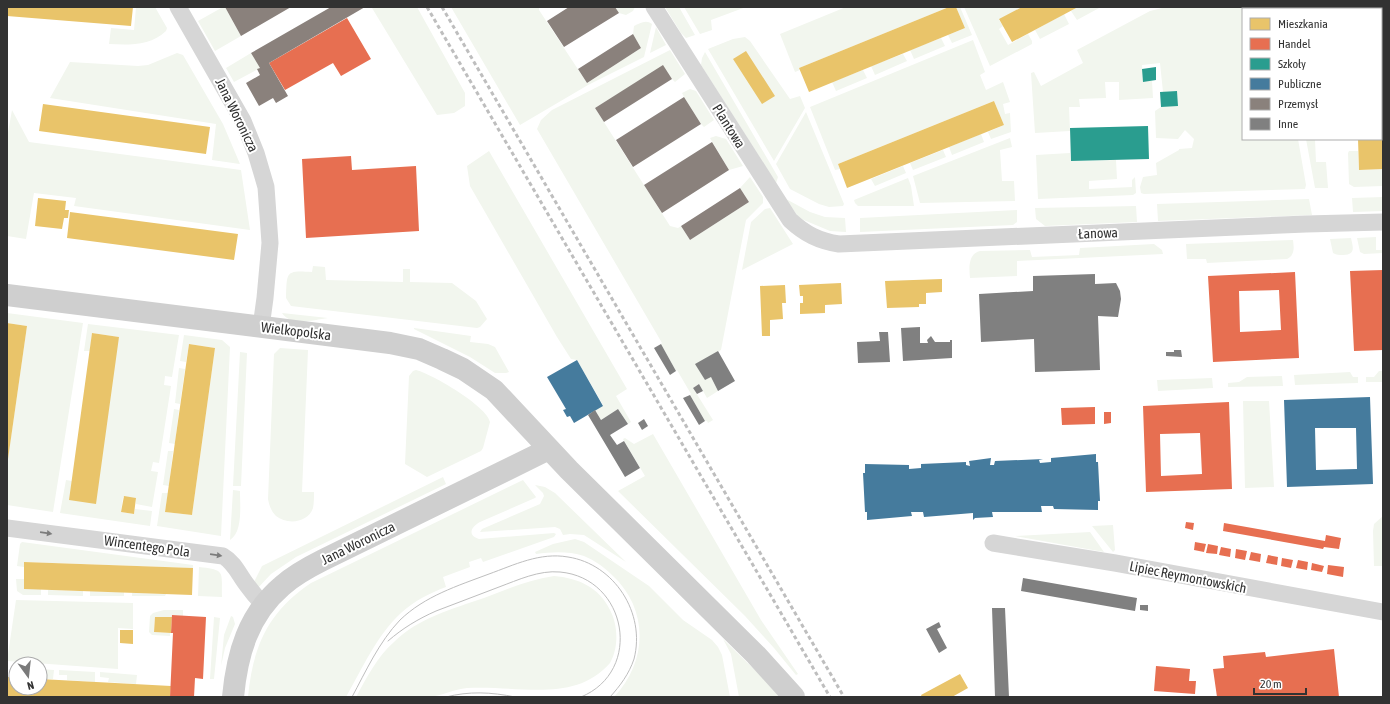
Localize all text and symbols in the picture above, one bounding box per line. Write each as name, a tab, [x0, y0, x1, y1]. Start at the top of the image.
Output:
legend	[1242, 8, 1382, 140]
text: Mieszkania	[1278, 17, 1328, 31]
text: Handel	[1278, 37, 1312, 51]
text: Szkoły	[1278, 57, 1306, 71]
street label: Jana Woronicza	[212, 76, 262, 154]
text: Publiczne	[1278, 77, 1321, 91]
text: Przemysł	[1278, 97, 1319, 111]
street label: Plantowa	[709, 101, 749, 151]
text: Inne	[1278, 117, 1298, 131]
street label: Łanowa	[1078, 224, 1118, 242]
street label: Wielkopolska	[260, 319, 332, 343]
street label: Jana Woronicza	[319, 518, 397, 568]
one-way arrow	[40, 530, 52, 536]
street label: Wincentego Pola	[103, 532, 191, 560]
one-way arrow	[210, 552, 222, 559]
street label: Lipiec Reymontowskich	[1128, 558, 1248, 596]
north arrow	[8, 656, 48, 696]
scale bar	[1254, 670, 1306, 696]
text: 20 m	[1260, 677, 1282, 691]
text: N	[26, 679, 35, 692]

